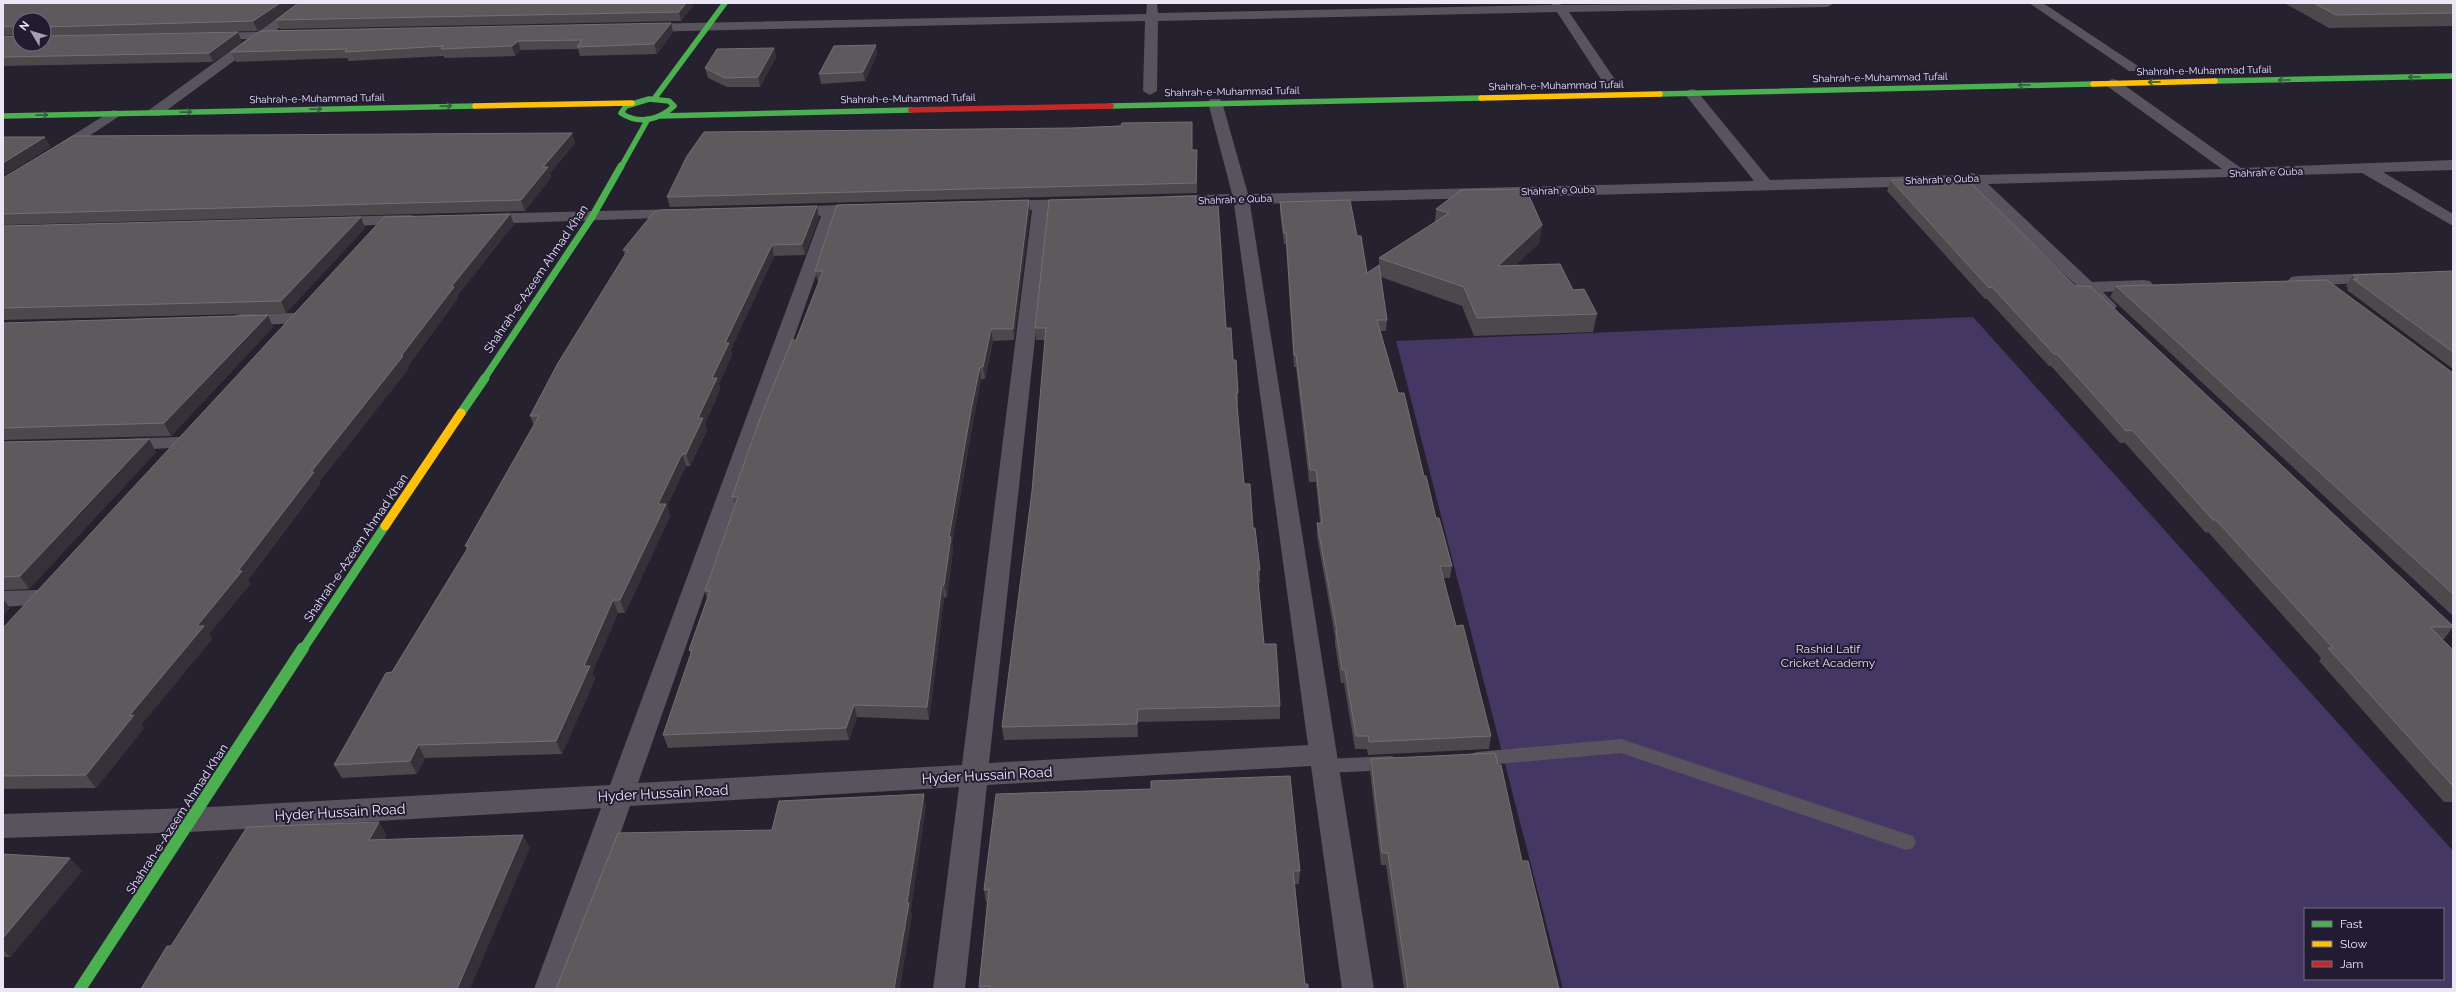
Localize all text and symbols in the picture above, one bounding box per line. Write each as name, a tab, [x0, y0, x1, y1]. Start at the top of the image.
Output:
north arrow	[12, 12, 52, 52]
text: N	[17, 19, 32, 33]
street label: Shahrah-e-Muhammad Tufail	[2136, 64, 2272, 77]
street label: Shahrah-e-Muhammad Tufail	[1812, 71, 1948, 84]
one-way arrow	[2408, 73, 2421, 81]
one-way arrow	[2278, 76, 2291, 84]
one-way arrow	[2148, 78, 2161, 86]
street label: Shahrah-e-Muhammad Tufail	[1488, 79, 1624, 92]
one-way arrow	[2018, 81, 2031, 88]
street label: Shahrah-e-Muhammad Tufail	[1164, 85, 1300, 98]
street label: Shahrah-e-Muhammad Tufail	[249, 92, 385, 105]
street label: Shahrah-e-Muhammad Tufail	[840, 92, 976, 105]
one-way arrow	[439, 102, 452, 110]
one-way arrow	[309, 105, 322, 113]
one-way arrow	[179, 108, 192, 116]
one-way arrow	[35, 111, 48, 119]
street label: Shahrah e Quba	[2229, 166, 2303, 179]
street label: Shahrah e Quba	[1905, 173, 1979, 186]
street label: Shahrah e Quba	[1521, 184, 1595, 197]
street label: Shahrah e Quba	[1198, 193, 1272, 206]
street label: Shahrah-e-Azeem Ahmad Khan	[481, 202, 591, 356]
street label: Shahrah-e-Azeem Ahmad Khan	[301, 471, 411, 625]
park label: Rashid Latif Cricket Academy	[1781, 642, 1876, 670]
street label: Shahrah-e-Azeem Ahmad Khan	[123, 741, 231, 897]
street label: Hyder Hussain Road	[921, 764, 1053, 786]
street label: Hyder Hussain Road	[597, 782, 729, 804]
street label: Hyder Hussain Road	[274, 801, 406, 823]
legend	[2304, 908, 2444, 980]
text: Fast	[2340, 917, 2363, 931]
text: Slow	[2340, 937, 2367, 951]
text: Jam	[2340, 957, 2363, 971]

